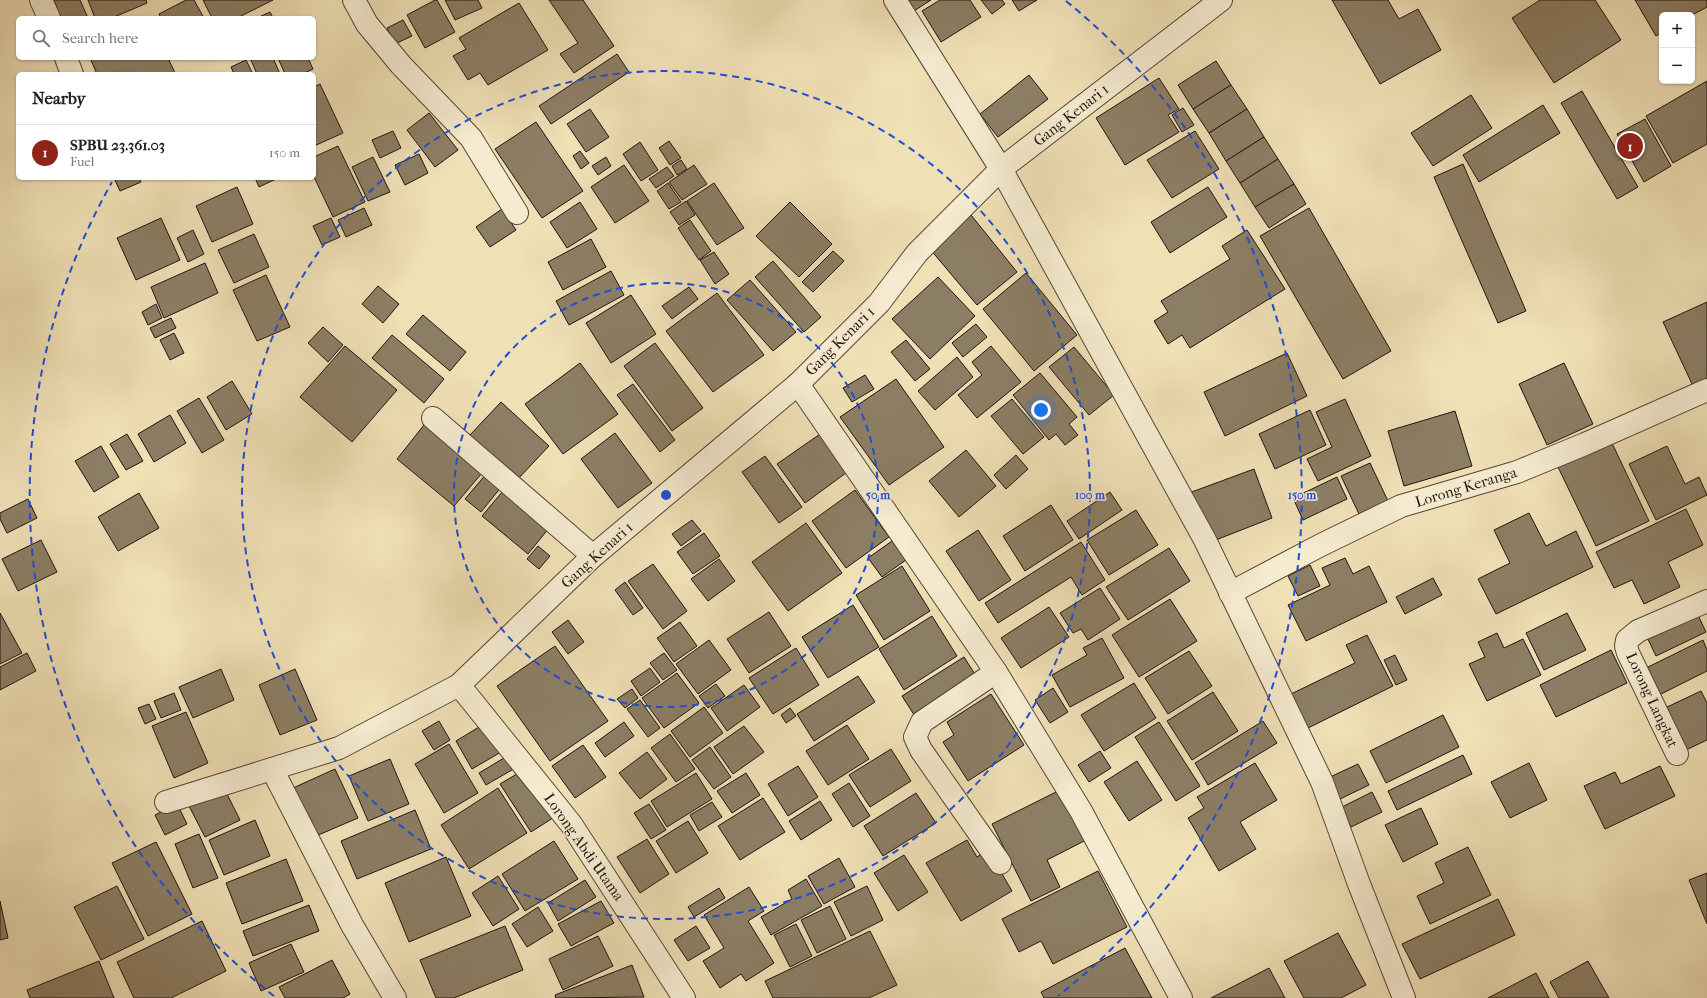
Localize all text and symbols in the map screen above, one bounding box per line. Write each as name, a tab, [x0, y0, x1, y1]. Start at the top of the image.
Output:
map controls	[1659, 12, 1695, 84]
button: +	[1659, 12, 1695, 48]
search box	[16, 16, 316, 60]
icon: search	[30, 27, 52, 49]
text: Search here	[62, 29, 138, 47]
button: −	[1659, 48, 1695, 84]
street label: Gang Kenari 1	[1030, 80, 1112, 150]
text: Nearby	[32, 88, 86, 108]
pin: 1	[1617, 131, 1643, 161]
text: SPBU 23.361.03	[70, 136, 165, 154]
text: 1	[43, 145, 47, 160]
text: 150 m	[269, 145, 300, 160]
text: Fuel	[70, 154, 94, 169]
street label: Gang Kenari 1	[802, 303, 878, 379]
your location	[1031, 400, 1051, 420]
street label: Lorong Keranga	[1413, 463, 1520, 511]
centre of rings	[659, 488, 673, 502]
text: 50 m	[866, 488, 891, 502]
text: 100 m	[1075, 488, 1106, 502]
text: 150 m	[1288, 488, 1317, 502]
street label: Gang Kenari 1	[557, 518, 637, 592]
street label: Lorong Langkat	[1622, 649, 1682, 751]
street label: Lorong Abdi Utama	[540, 790, 628, 905]

